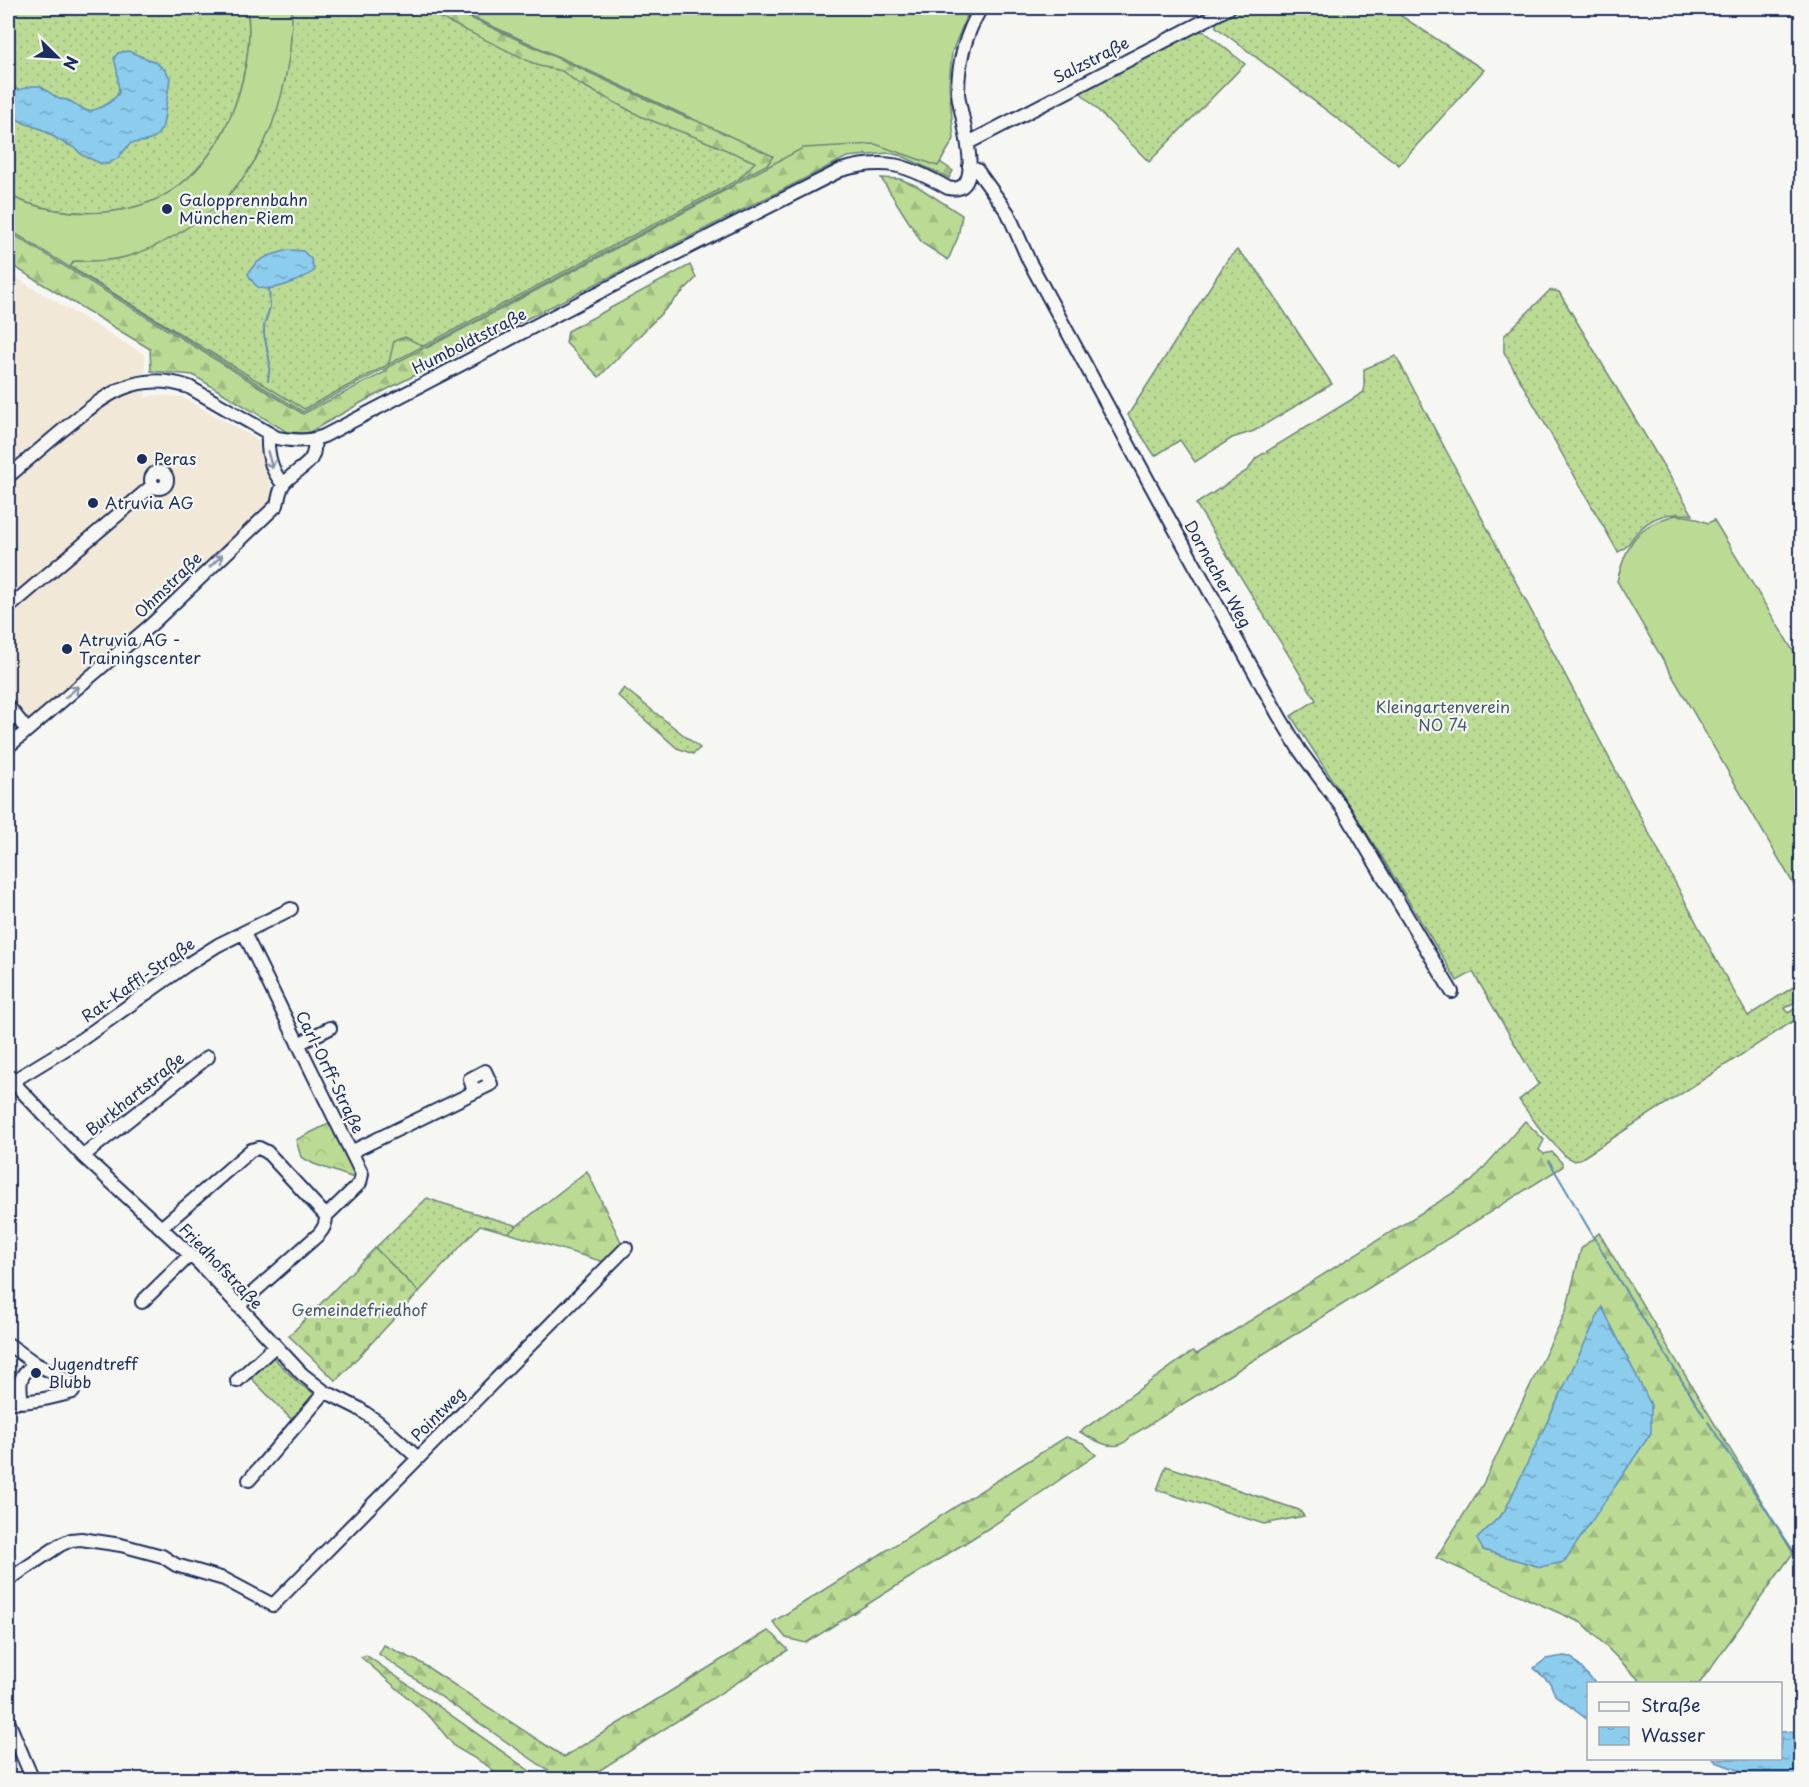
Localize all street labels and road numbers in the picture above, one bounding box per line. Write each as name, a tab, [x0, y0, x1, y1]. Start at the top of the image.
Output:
street label: Salzstraße	[1048, 30, 1133, 89]
street label: Humboldtstraße	[407, 301, 530, 379]
street label: Dornacher Weg	[1179, 516, 1258, 631]
street label: Ohmstraße	[128, 546, 207, 623]
street label: Rat-Kaffl-Straße	[76, 931, 199, 1027]
street label: Carl-Orff-Straße	[291, 1006, 371, 1137]
street label: Burkhartstraße	[80, 1046, 189, 1141]
street label: Friedhofstraße	[174, 1217, 269, 1314]
street label: Pointweg	[405, 1381, 470, 1446]

